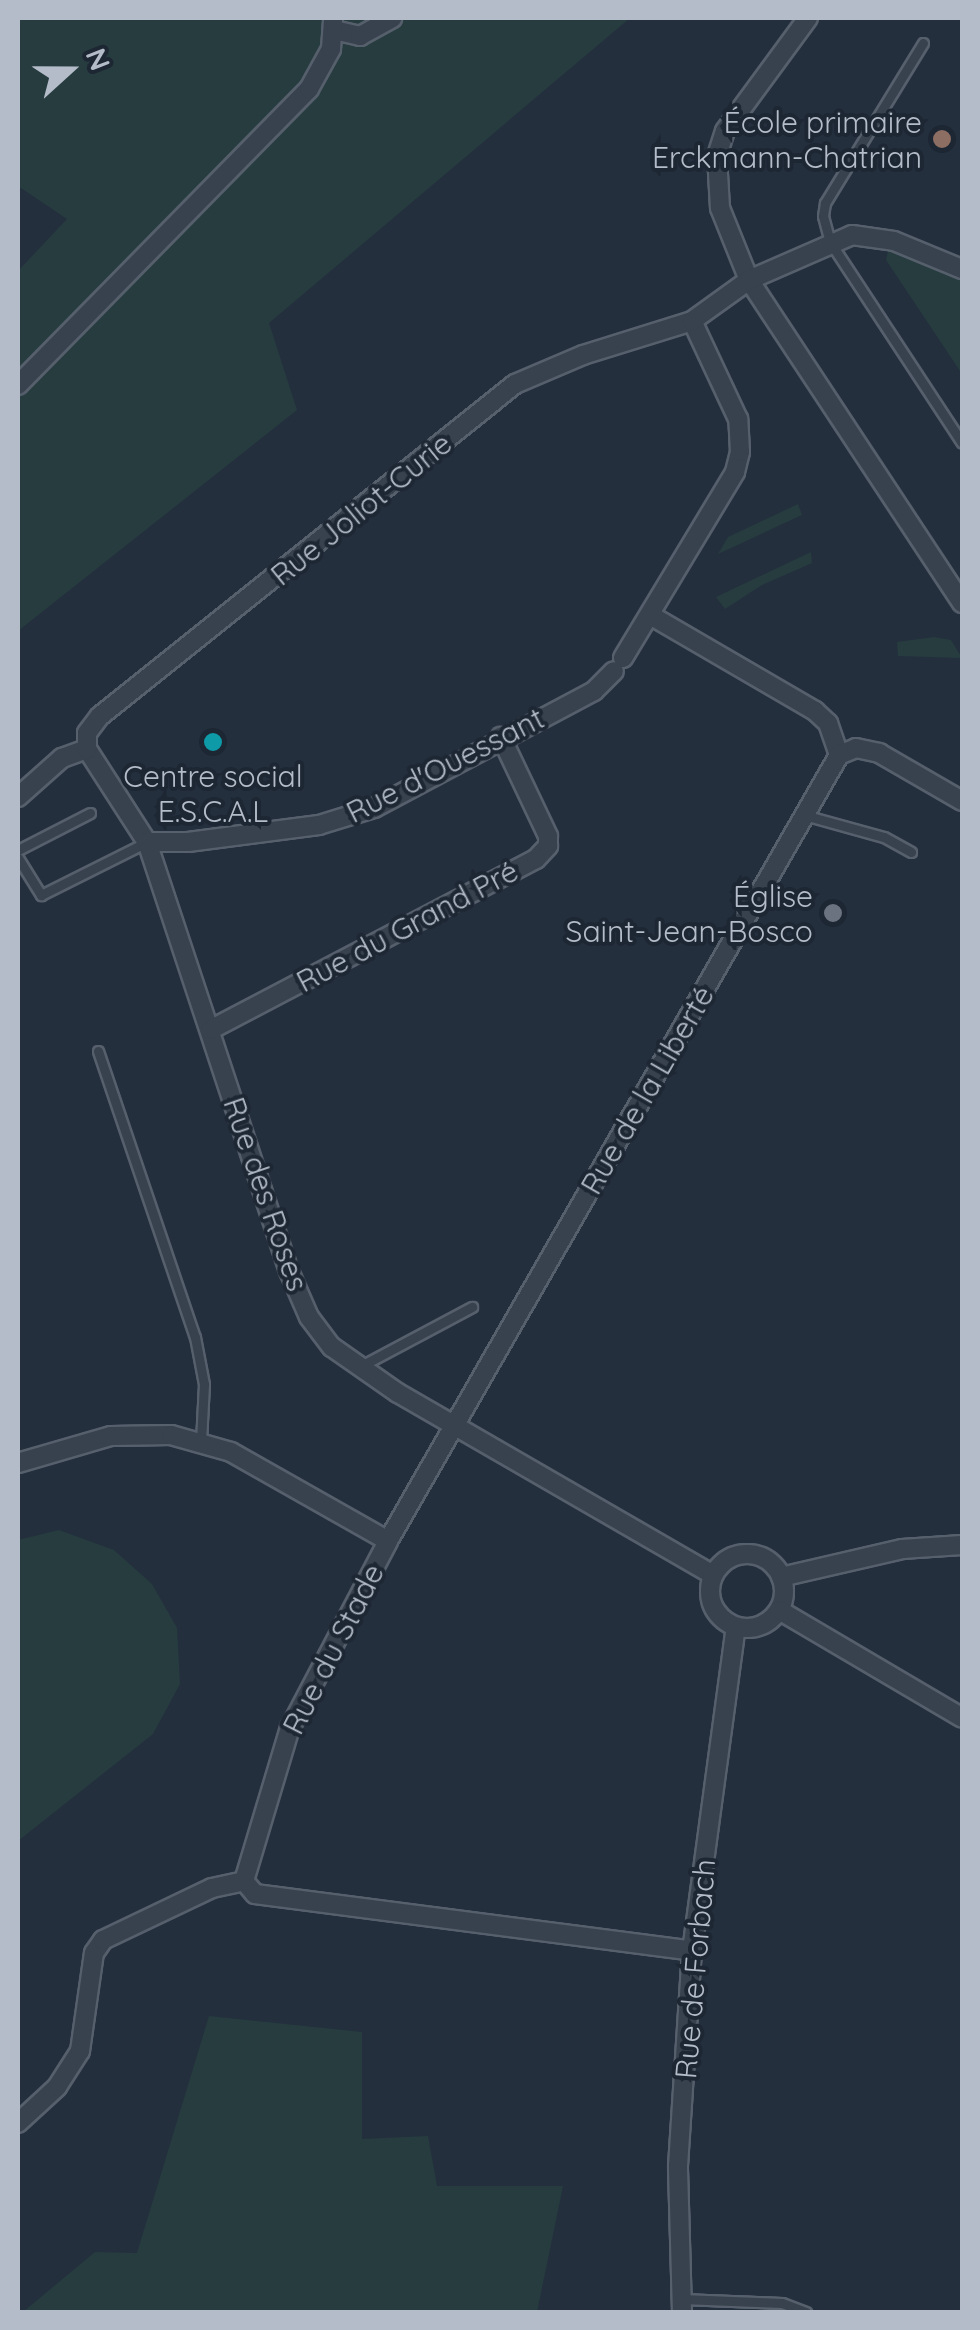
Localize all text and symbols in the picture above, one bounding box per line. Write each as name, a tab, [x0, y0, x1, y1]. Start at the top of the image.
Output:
north arrow	[20, 20, 120, 120]
text: N	[78, 43, 119, 75]
place label: École primaire Erckmann-Chatrian	[652, 104, 922, 174]
marker: École primaire Erckmann-Chatrian	[931, 128, 953, 150]
street label: Rue Joliot-Curie	[263, 425, 459, 593]
street label: Rue d'Ouessant	[340, 700, 550, 830]
marker: Centre social E.S.C.A.L	[202, 731, 224, 753]
place label: Centre social E.S.C.A.L	[123, 758, 303, 828]
street label: Rue du Grand Pré	[290, 852, 524, 1000]
place label: Église Saint-Jean-Bosco	[566, 878, 813, 948]
marker: Église Saint-Jean-Bosco	[822, 902, 844, 924]
street label: Rue de la Liberté	[573, 979, 721, 1201]
street label: Rue des Roses	[216, 1092, 316, 1296]
street label: Rue du Stade	[275, 1558, 391, 1740]
street label: Rue de Forbach	[667, 1858, 723, 2080]

